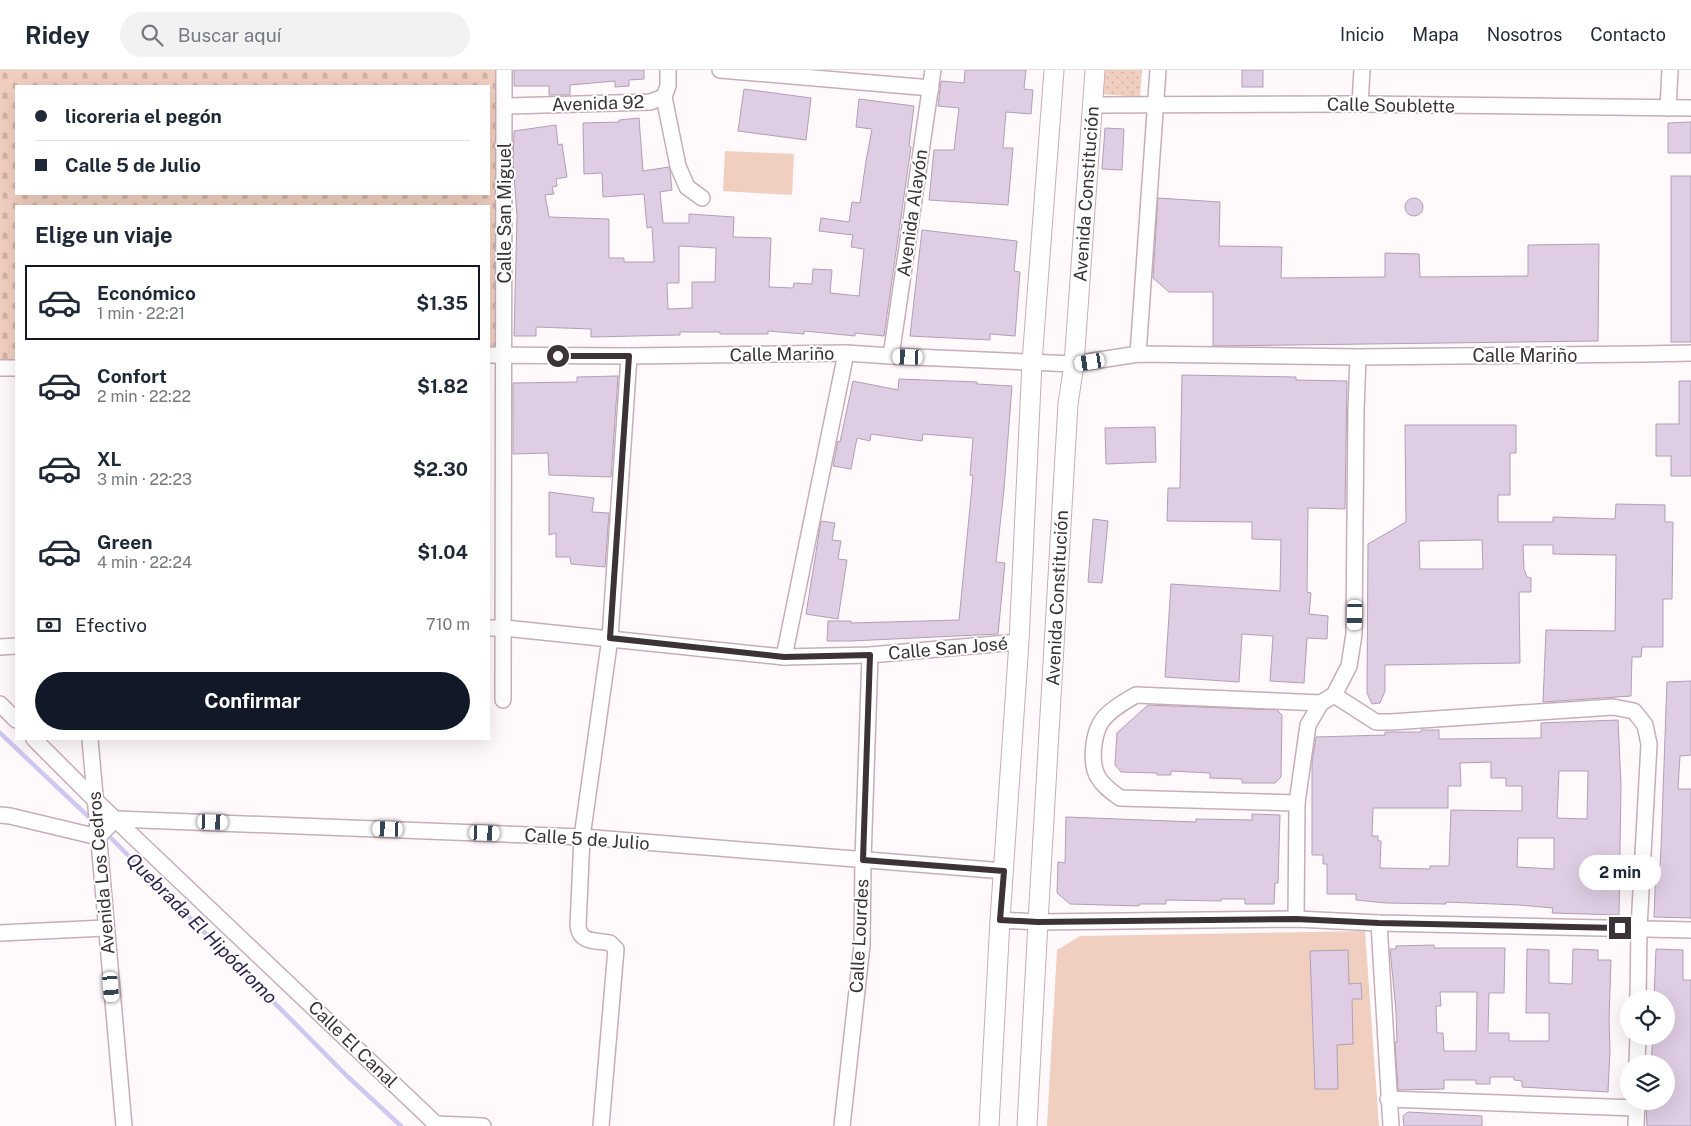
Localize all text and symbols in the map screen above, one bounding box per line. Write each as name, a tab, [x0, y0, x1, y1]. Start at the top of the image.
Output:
search box	[120, 12, 470, 57]
text: Ridey	[25, 21, 90, 49]
icon: search	[138, 21, 166, 49]
text: Buscar aquí	[178, 24, 281, 46]
text: Inicio	[1340, 24, 1384, 45]
text: Mapa	[1412, 24, 1459, 45]
text: Nosotros	[1487, 24, 1562, 45]
text: Contacto	[1590, 24, 1666, 45]
street label: Avenida 92	[551, 91, 645, 115]
street label: Calle Soublette	[1327, 93, 1455, 117]
text: licoreria el pegón	[65, 105, 222, 127]
street label: Avenida Constitución	[1069, 106, 1103, 282]
street label: Calle San Miguel	[494, 143, 515, 283]
street label: Avenida Alayón	[893, 148, 931, 278]
text: Calle 5 de Julio	[65, 154, 201, 176]
text: Elige un viaje	[35, 222, 173, 248]
icon: car	[37, 280, 82, 325]
text: Económico	[97, 282, 196, 304]
text: $1.35	[416, 292, 468, 314]
text: 1 min · 22:21	[97, 304, 185, 323]
street label: Calle Mariño	[729, 343, 835, 365]
route start	[547, 345, 569, 367]
street label: Calle Mariño	[1473, 345, 1577, 366]
car	[892, 349, 923, 365]
car	[1074, 352, 1105, 372]
icon: car	[37, 363, 82, 408]
text: Confort	[97, 365, 167, 387]
text: $1.82	[417, 375, 468, 397]
text: 2 min · 22:22	[97, 387, 191, 406]
icon: car	[37, 446, 82, 491]
text: XL	[97, 448, 122, 470]
text: $2.30	[413, 458, 468, 480]
text: 3 min · 22:23	[97, 470, 192, 489]
street label: Avenida Constitución	[1042, 510, 1072, 686]
icon: car	[37, 529, 82, 574]
text: Green	[97, 531, 152, 553]
text: $1.04	[417, 541, 468, 563]
text: 4 min · 22:24	[97, 553, 192, 572]
car	[1347, 600, 1362, 630]
icon: cash	[35, 611, 63, 639]
text: Efectivo	[75, 614, 147, 636]
text: 710 m	[426, 615, 470, 634]
street label: Calle San José	[887, 632, 1009, 664]
button: Confirmar	[35, 672, 470, 730]
street label: Avenida Los Cedros	[83, 790, 119, 956]
car	[197, 814, 228, 830]
car	[372, 821, 403, 837]
street label: Calle 5 de Julio	[524, 824, 650, 854]
car	[469, 825, 500, 841]
water label: Quebrada El Hipódromo	[122, 848, 282, 1008]
callout: 2 min	[1579, 856, 1661, 890]
text: 2 min	[1599, 863, 1641, 882]
street label: Calle Lourdes	[846, 878, 872, 994]
route end	[1609, 917, 1631, 939]
car	[102, 971, 119, 1003]
map controls	[1620, 990, 1675, 1110]
button: locate	[1620, 990, 1675, 1045]
street label: Calle El Canal	[304, 996, 402, 1092]
button: layers	[1620, 1055, 1675, 1110]

